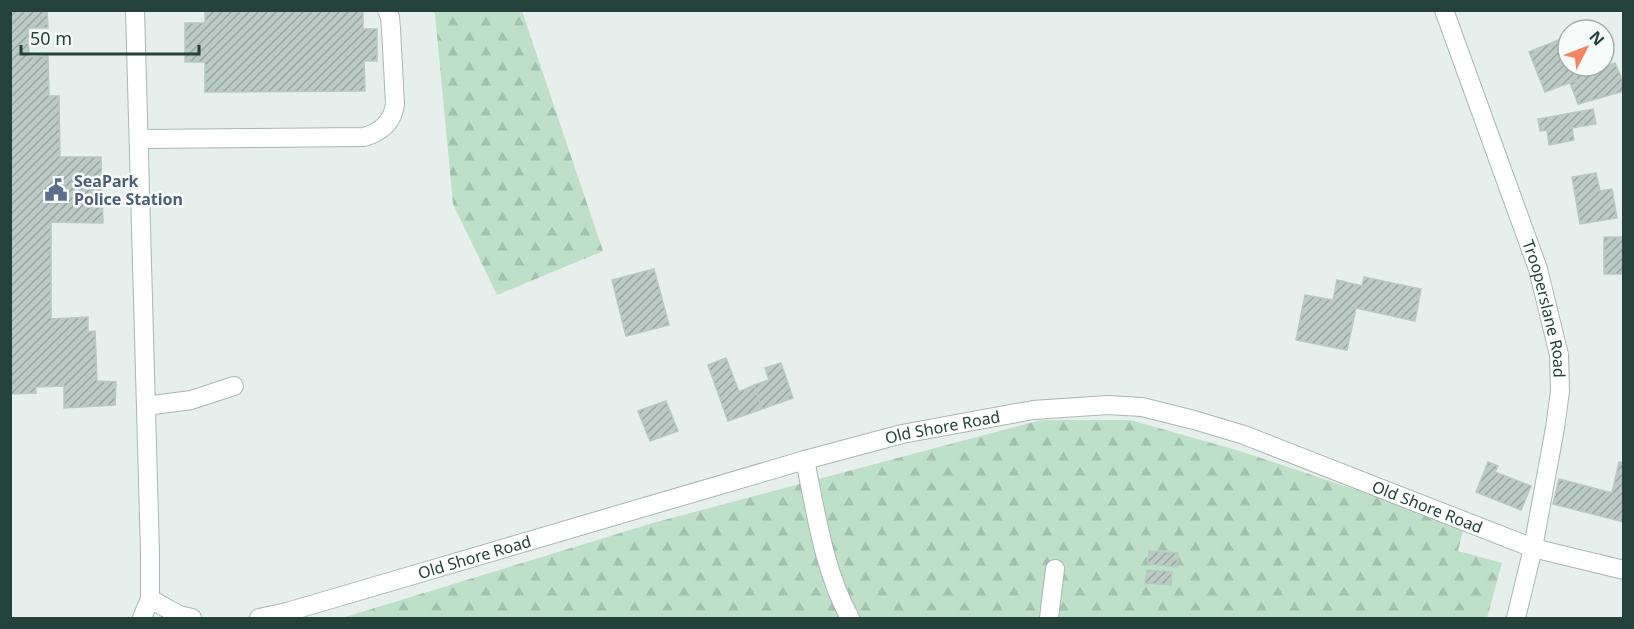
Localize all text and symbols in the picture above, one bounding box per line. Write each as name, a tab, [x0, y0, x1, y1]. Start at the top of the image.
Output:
scale bar	[21, 18, 200, 56]
north arrow	[1556, 18, 1616, 78]
text: 50 m	[30, 26, 72, 50]
text: N	[1585, 26, 1610, 50]
place label: SeaPark Police Station	[74, 170, 183, 210]
public building icon: SeaPark Police Station	[43, 177, 69, 203]
street label: Trooperslane Road	[1517, 237, 1571, 378]
street label: Old Shore Road	[882, 405, 1002, 449]
street label: Old Shore Road	[1369, 475, 1486, 538]
street label: Old Shore Road	[415, 530, 534, 584]

